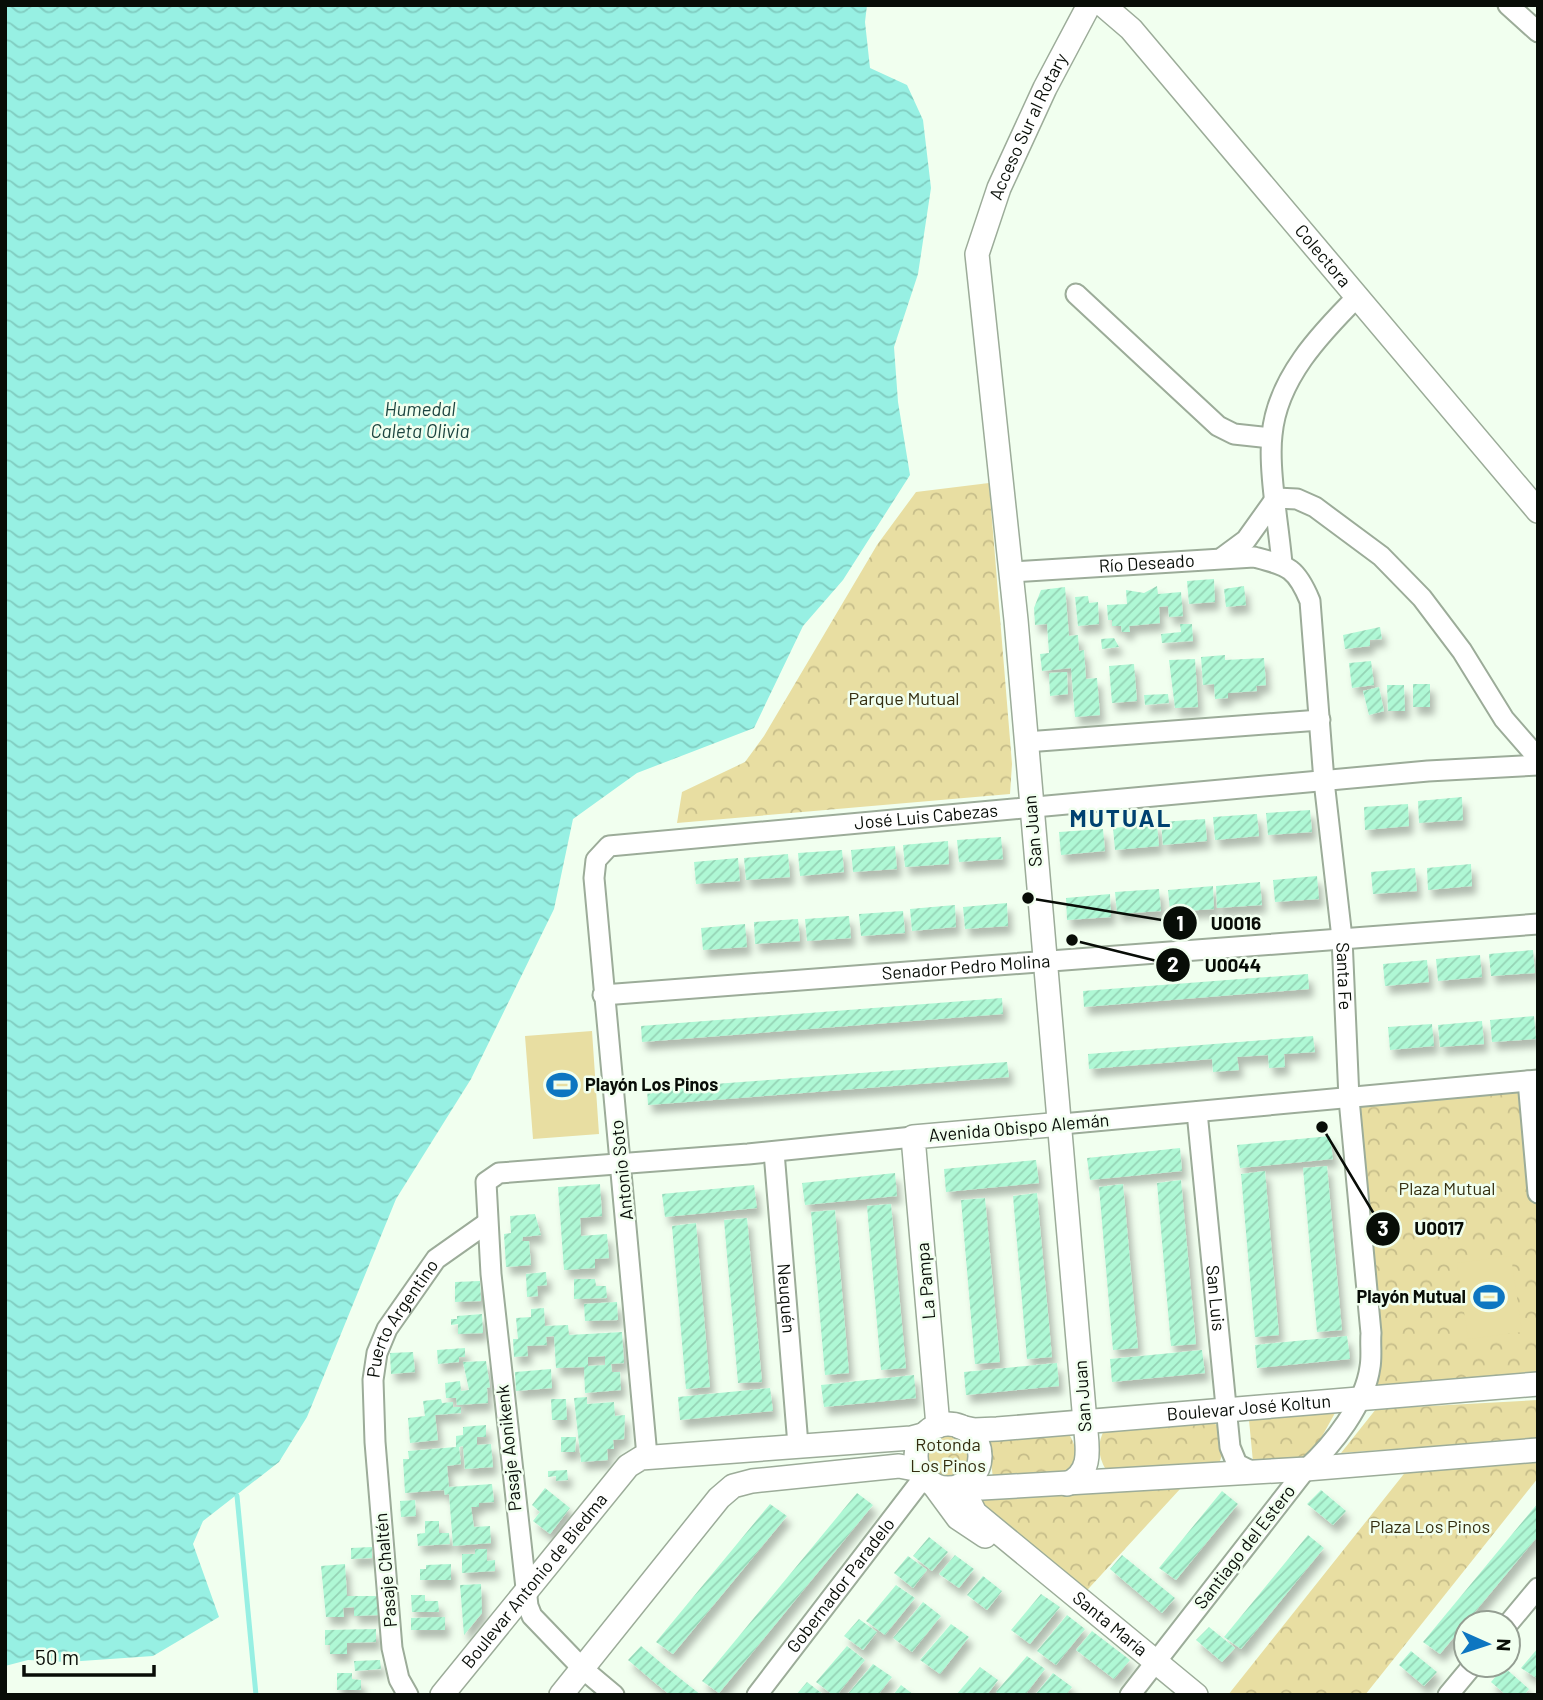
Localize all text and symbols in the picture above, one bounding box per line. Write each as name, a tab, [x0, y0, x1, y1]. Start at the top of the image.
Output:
street label: Acceso Sur al Rotary	[984, 49, 1072, 203]
street label: Colectora	[1291, 219, 1356, 291]
water label: Humedal Caleta Olivia	[370, 397, 470, 442]
street label: Río Deseado	[1098, 549, 1195, 577]
park label: Parque Mutual	[849, 687, 959, 709]
street label: San Juan	[1018, 794, 1046, 868]
street label: José Luis Cabezas	[853, 798, 999, 833]
district label: MUTUAL	[1070, 803, 1172, 832]
callout: U0016	[1162, 903, 1275, 943]
text: 1	[1176, 910, 1184, 935]
text: U0016	[1211, 911, 1261, 934]
street label: Santa Fe	[1332, 942, 1357, 1010]
callout: U0044	[1155, 945, 1275, 985]
street label: Senador Pedro Molina	[881, 949, 1051, 984]
text: 2	[1167, 951, 1179, 976]
text: U0044	[1205, 953, 1261, 976]
sports icon: Playón Los Pinos	[545, 1068, 579, 1102]
place label: Playón Los Pinos	[585, 1073, 718, 1095]
street label: Avenida Obispo Alemán	[928, 1108, 1110, 1146]
street label: Antonio Soto	[605, 1119, 637, 1221]
park label: Plaza Mutual	[1399, 1177, 1495, 1199]
callout: U0017	[1365, 1209, 1478, 1249]
text: 3	[1377, 1215, 1389, 1240]
text: U0017	[1414, 1216, 1464, 1239]
street label: La Pampa	[911, 1242, 939, 1320]
street label: Puerto Argentino	[361, 1255, 442, 1379]
street label: Neuquén	[773, 1262, 801, 1334]
street label: San Luis	[1202, 1264, 1231, 1332]
sports icon: Playón Mutual	[1472, 1280, 1506, 1314]
place label: Playón Mutual	[1357, 1285, 1466, 1307]
street label: San Juan	[1069, 1359, 1095, 1433]
street label: Pasaje Aonikenk	[490, 1384, 526, 1512]
street label: Boulevar José Koltun	[1166, 1389, 1332, 1425]
park label: Rotonda Los Pinos	[910, 1433, 986, 1476]
street label: Santiago del Estero	[1189, 1480, 1300, 1613]
street label: Boulevar Antonio de Biedma	[456, 1488, 611, 1672]
street label: Pasaje Chaltén	[369, 1512, 401, 1628]
street label: Gobernador Paradelo	[781, 1513, 899, 1657]
park label: Plaza Los Pinos	[1370, 1515, 1490, 1537]
street label: Santa María	[1069, 1586, 1152, 1661]
north arrow	[1452, 1609, 1522, 1679]
scale bar	[24, 1634, 154, 1678]
text: N	[1493, 1638, 1516, 1652]
text: 50 m	[35, 1644, 79, 1669]

